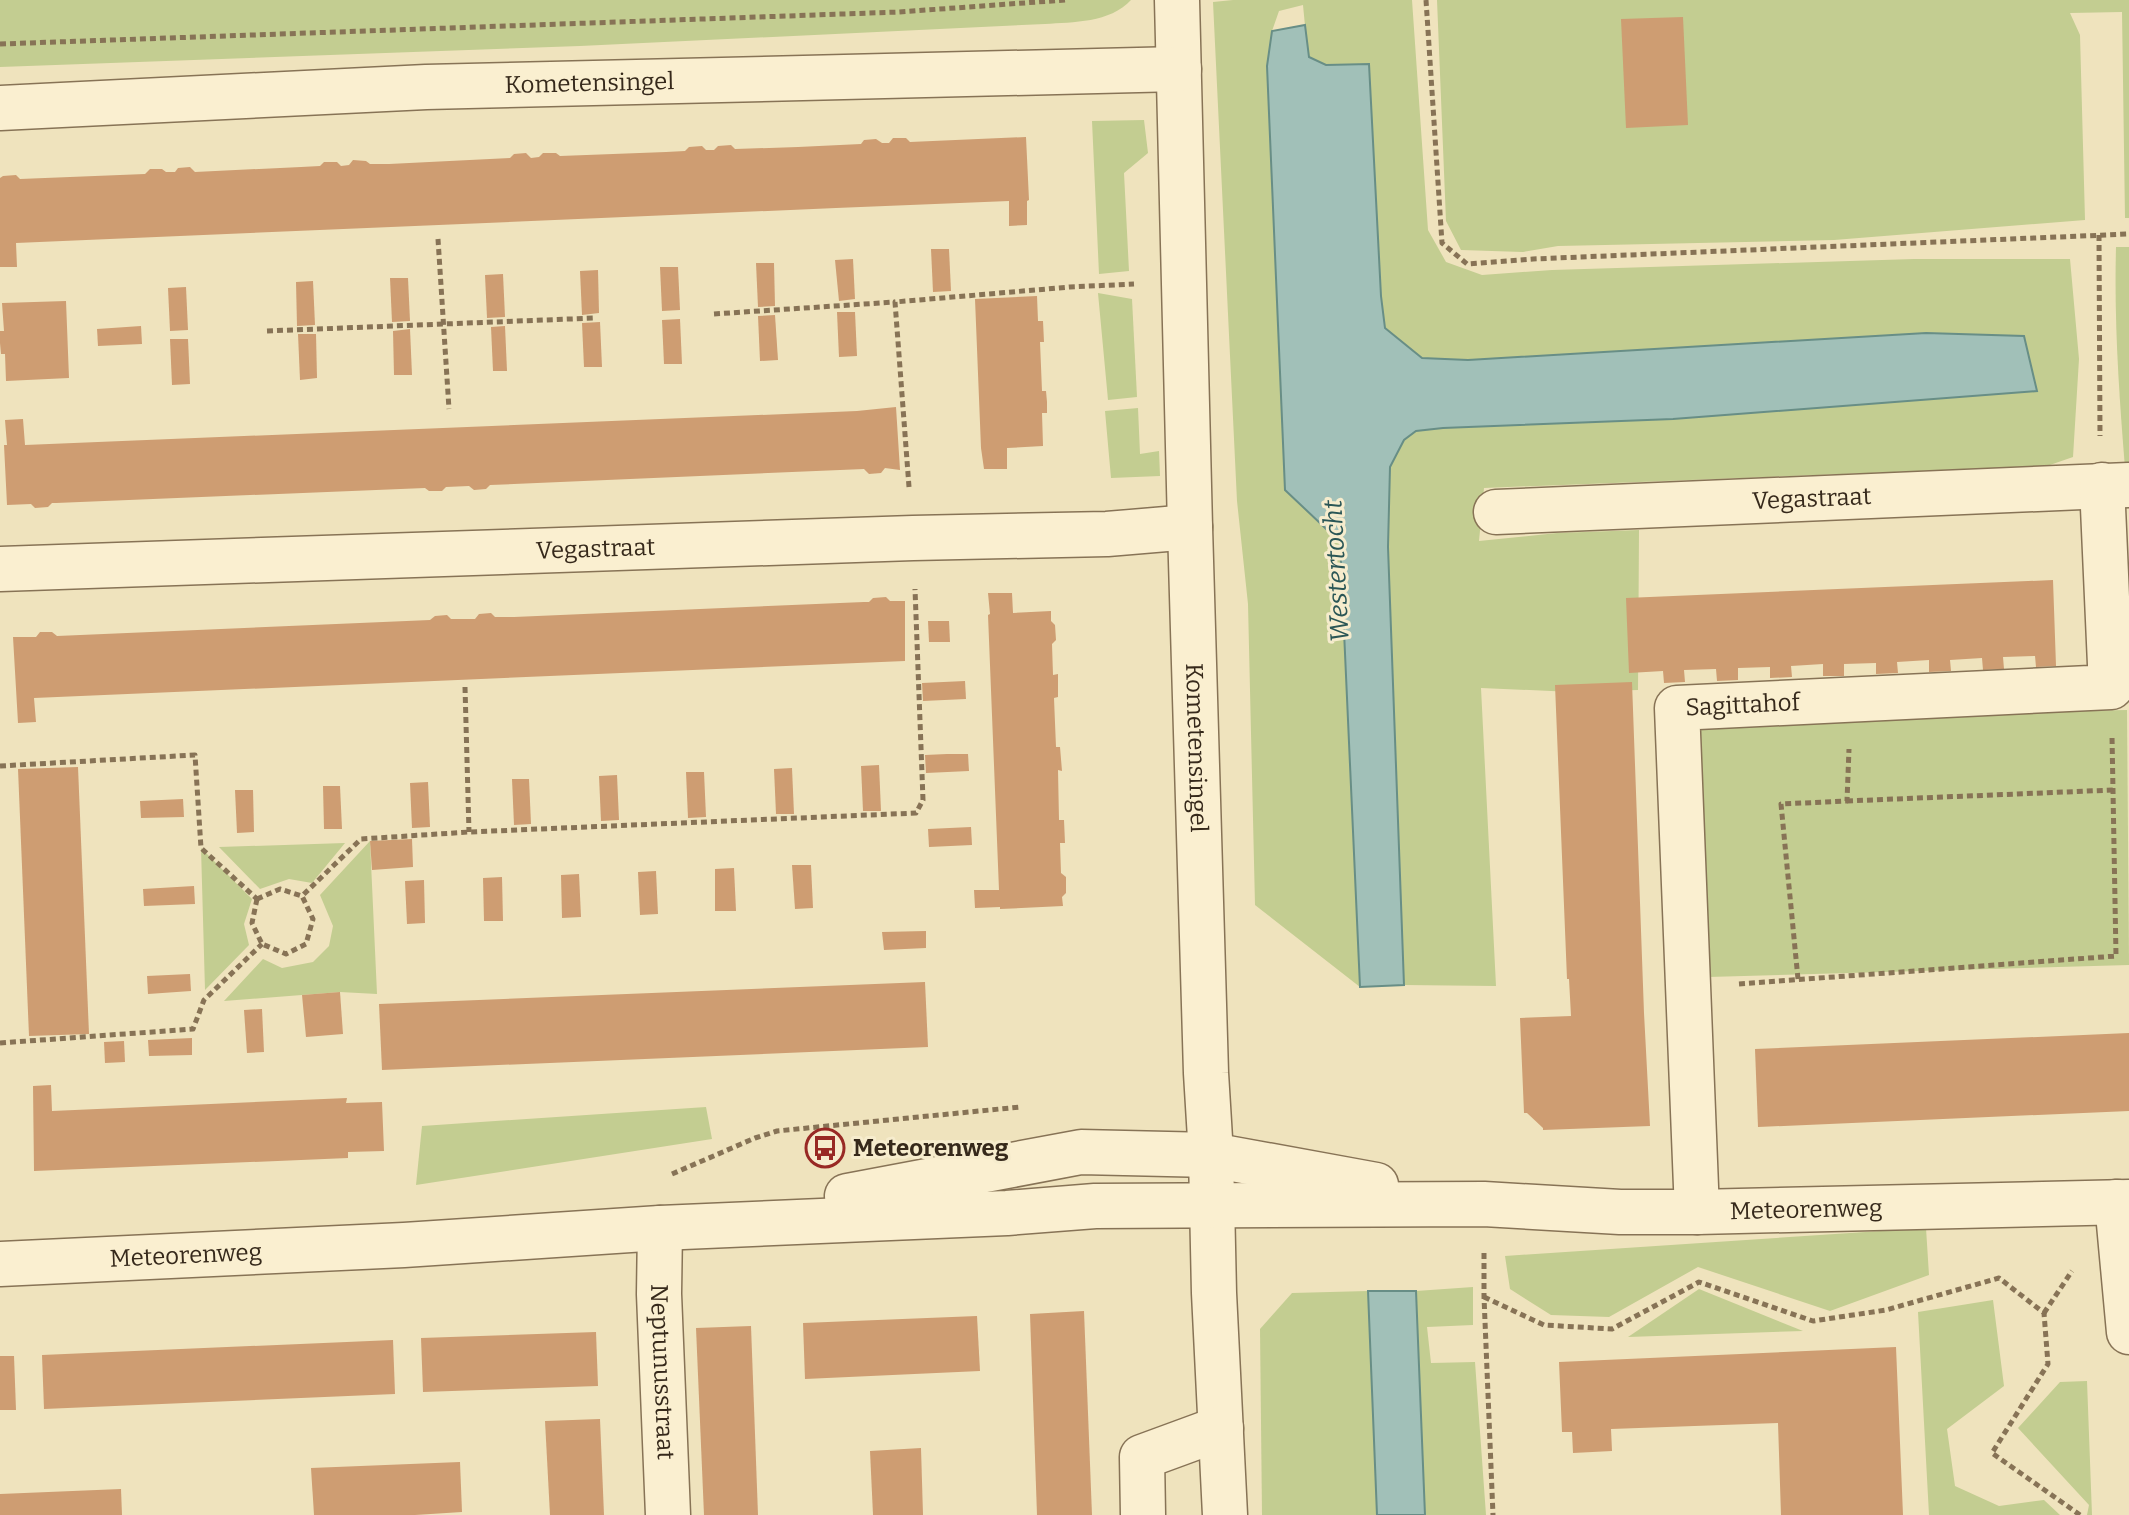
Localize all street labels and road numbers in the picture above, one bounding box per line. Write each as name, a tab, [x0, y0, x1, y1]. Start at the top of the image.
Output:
street label: Kometensingel	[504, 67, 675, 99]
street label: Vegastraat	[1752, 482, 1872, 515]
street label: Vegastraat	[536, 533, 656, 565]
street label: Kometensingel	[1180, 663, 1213, 833]
street label: Sagittahof	[1685, 688, 1802, 722]
street label: Meteorenweg	[1730, 1194, 1883, 1225]
street label: Meteorenweg	[109, 1238, 263, 1273]
street label: Neptunusstraat	[645, 1284, 680, 1461]

